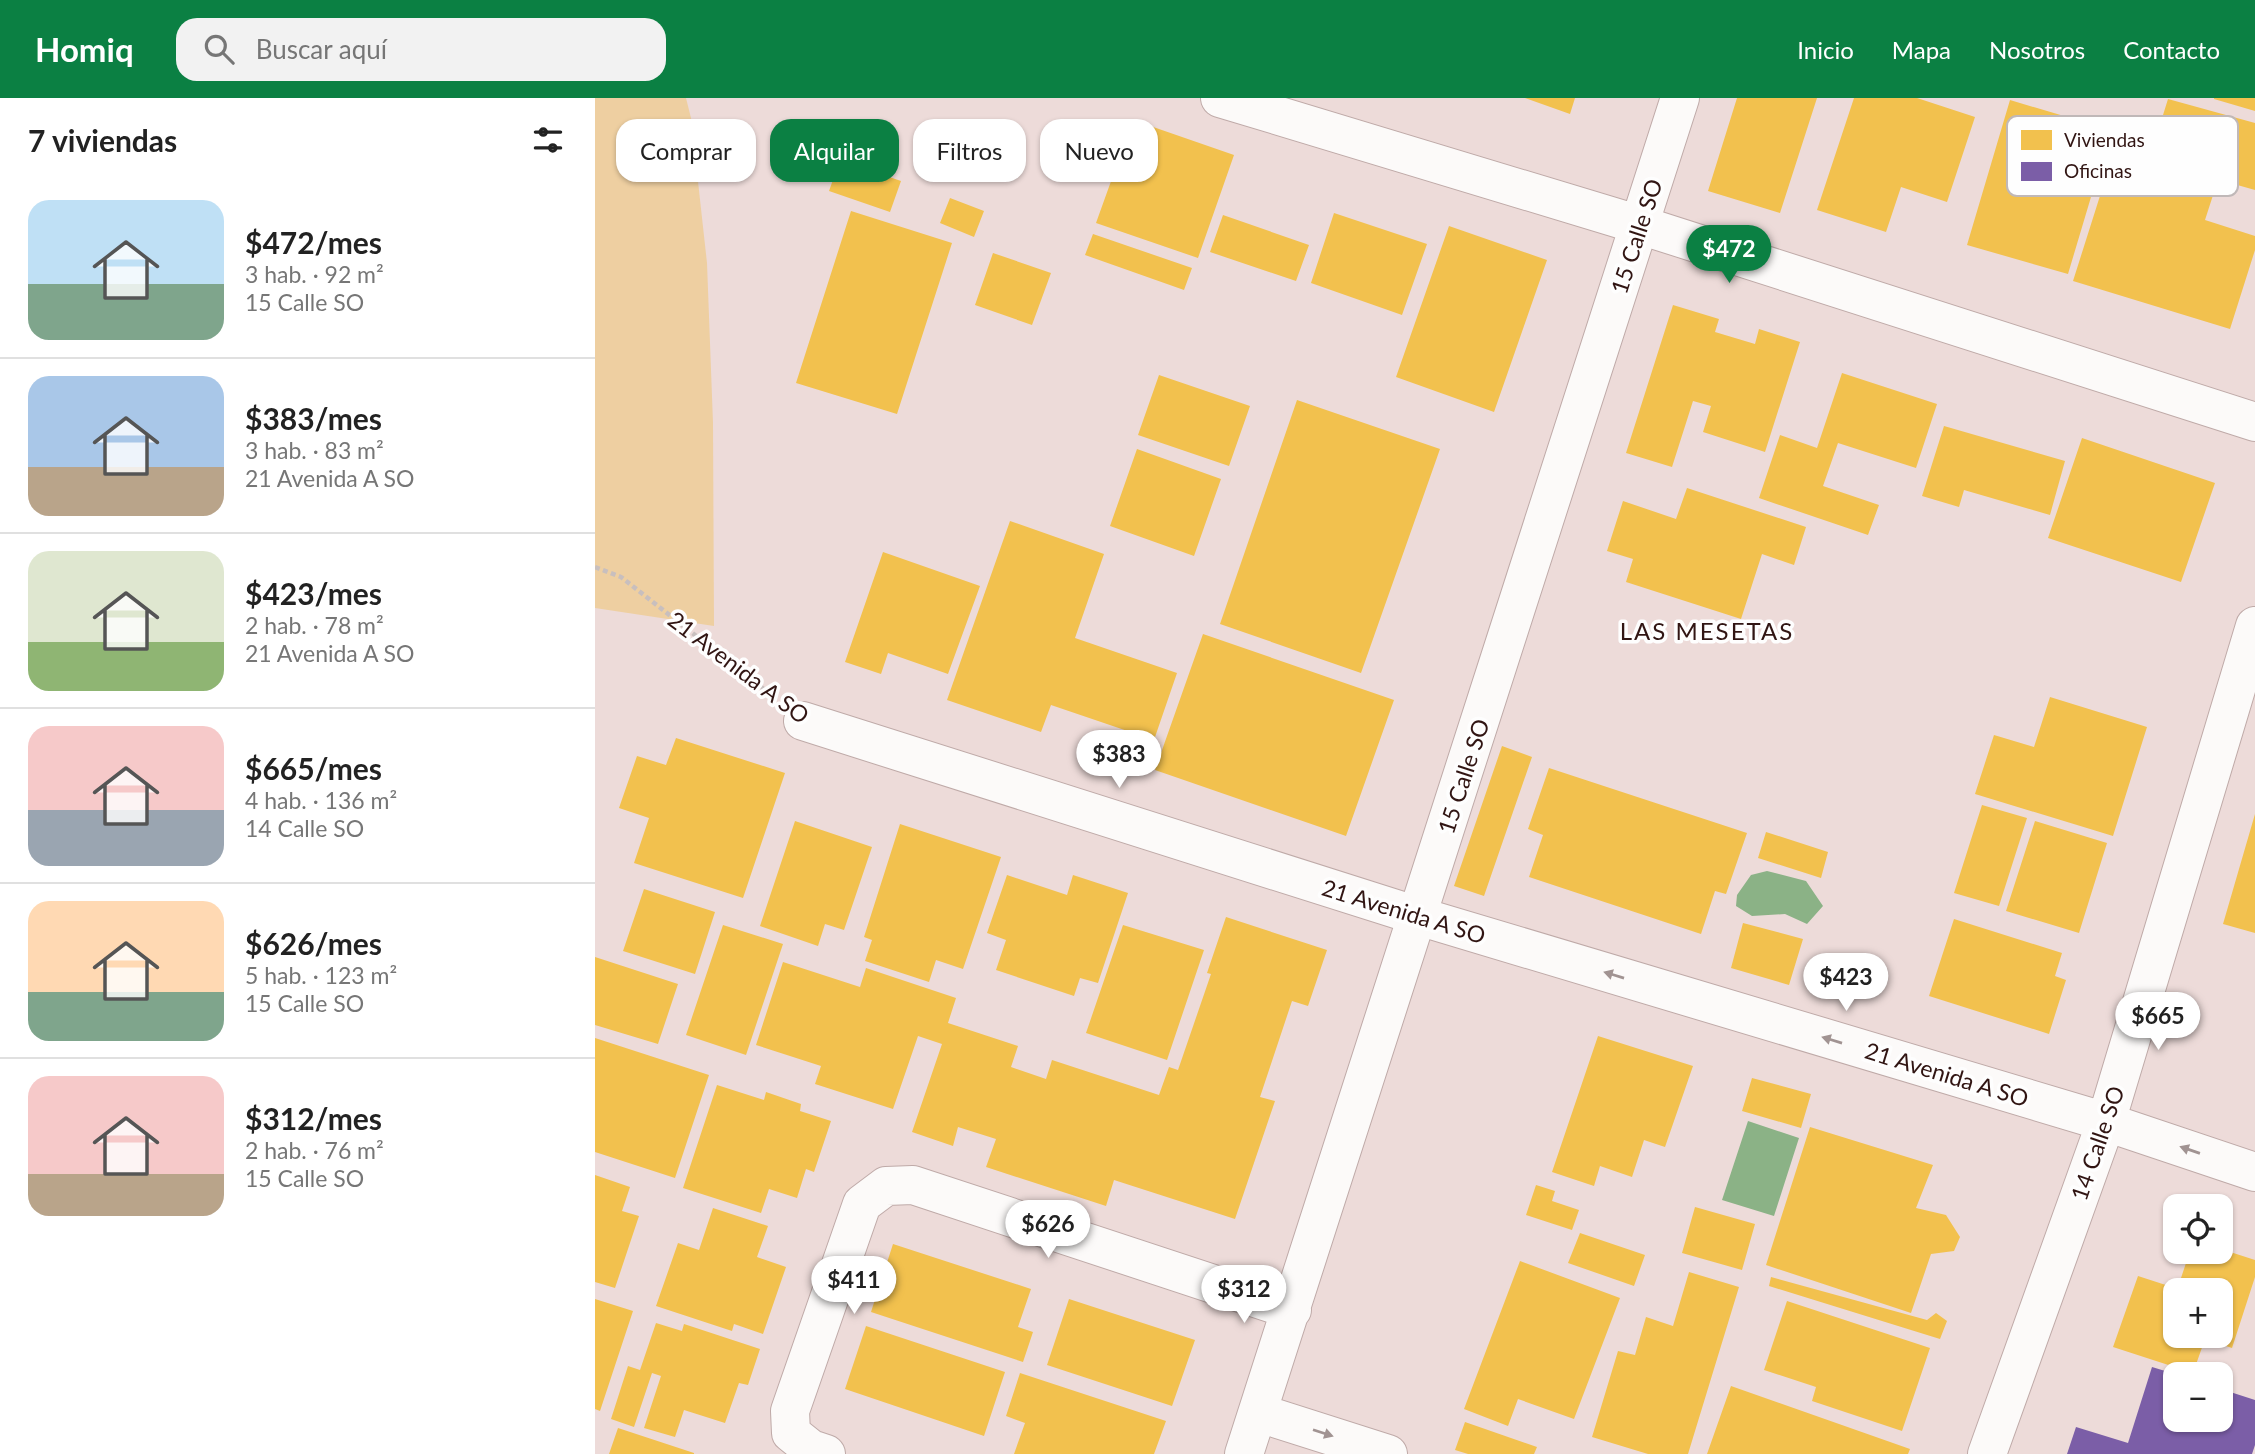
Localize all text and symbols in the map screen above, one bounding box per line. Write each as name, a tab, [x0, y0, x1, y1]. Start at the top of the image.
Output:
search box	[176, 18, 666, 81]
text: Homiq	[35, 29, 134, 69]
icon: search	[200, 30, 238, 68]
text: Buscar aquí	[256, 33, 387, 65]
text: Inicio	[1797, 35, 1854, 64]
text: Mapa	[1892, 35, 1951, 64]
text: Nosotros	[1989, 35, 2085, 64]
text: Contacto	[2123, 35, 2220, 64]
legend	[2007, 116, 2238, 196]
chip: Comprar	[616, 119, 756, 182]
chip: Alquilar	[770, 119, 899, 182]
chip: Filtros	[913, 119, 1026, 182]
chip: Nuevo	[1040, 119, 1158, 182]
icon: filters	[529, 121, 567, 159]
text: 7 viviendas	[28, 122, 177, 158]
text: Viviendas	[2064, 128, 2145, 151]
text: Oficinas	[2064, 159, 2132, 182]
street label: 15 Calle SO	[1604, 175, 1668, 297]
text: $472/mes	[245, 224, 382, 260]
pin: $472	[1688, 226, 1770, 285]
icon: home	[84, 228, 168, 312]
text: $472	[1702, 234, 1756, 262]
text: 3 hab. · 92 m²	[245, 260, 384, 288]
text: 15 Calle SO	[245, 288, 364, 316]
text: $383/mes	[245, 400, 382, 436]
icon: home	[84, 404, 168, 488]
text: 3 hab. · 83 m²	[245, 436, 384, 464]
text: 21 Avenida A SO	[245, 464, 415, 492]
text: $423/mes	[245, 575, 382, 611]
icon: home	[84, 579, 168, 663]
street label: 21 Avenida A SO	[663, 605, 815, 729]
text: 2 hab. · 78 m²	[245, 611, 384, 639]
district label: LAS MESETAS	[1620, 616, 1794, 645]
text: 21 Avenida A SO	[245, 639, 415, 667]
street label: 15 Calle SO	[1431, 715, 1495, 837]
pin: $383	[1078, 730, 1160, 790]
text: $383	[1092, 739, 1146, 767]
text: $665/mes	[245, 750, 382, 786]
icon: home	[84, 754, 168, 838]
text: 4 hab. · 136 m²	[245, 786, 397, 814]
text: 14 Calle SO	[245, 814, 364, 842]
street label: 21 Avenida A SO	[1319, 873, 1489, 949]
text: $626/mes	[245, 925, 382, 961]
icon: home	[84, 929, 168, 1013]
pin: $423	[1805, 954, 1887, 1013]
text: 5 hab. · 123 m²	[245, 961, 397, 989]
text: $423	[1819, 962, 1873, 990]
one-way arrow	[1604, 969, 1625, 979]
text: 15 Calle SO	[245, 989, 364, 1017]
pin: $665	[2117, 992, 2199, 1052]
text: $665	[2131, 1001, 2185, 1029]
one-way arrow	[1822, 1034, 1843, 1044]
street label: 21 Avenida A SO	[1862, 1036, 2032, 1112]
street label: 14 Calle SO	[2064, 1082, 2130, 1204]
text: $312/mes	[245, 1100, 382, 1136]
icon: home	[84, 1104, 168, 1188]
text: 2 hab. · 76 m²	[245, 1136, 384, 1164]
one-way arrow	[2180, 1144, 2201, 1155]
text: 15 Calle SO	[245, 1164, 364, 1192]
map controls	[2163, 1194, 2233, 1432]
button: locate	[2163, 1194, 2233, 1264]
pin: $626	[1007, 1200, 1089, 1260]
text: $626	[1021, 1209, 1075, 1237]
pin: $411	[813, 1256, 895, 1316]
text: $411	[827, 1265, 881, 1293]
pin: $312	[1203, 1266, 1285, 1325]
text: $312	[1217, 1274, 1271, 1302]
button: +	[2163, 1278, 2233, 1348]
button: −	[2163, 1362, 2233, 1432]
one-way arrow	[1313, 1429, 1334, 1439]

